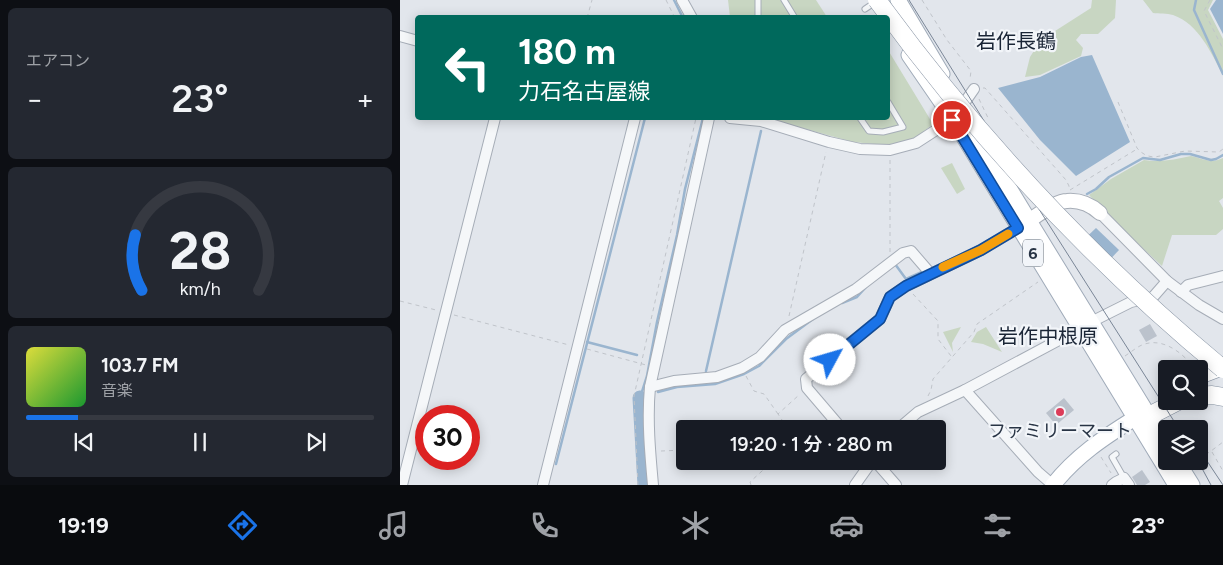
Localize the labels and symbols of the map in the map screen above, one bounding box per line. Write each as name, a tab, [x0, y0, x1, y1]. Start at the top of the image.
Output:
district label: 岩作長鶴	[976, 29, 1056, 53]
pin	[931, 99, 973, 141]
road number: 6	[1023, 240, 1043, 266]
district label: 岩作中根原	[998, 324, 1098, 348]
position arrow	[803, 333, 855, 385]
speed limit sign: 30	[415, 405, 480, 470]
marker: ファミリーマート	[1054, 406, 1066, 418]
place label: ファミリーマート	[988, 420, 1132, 442]

